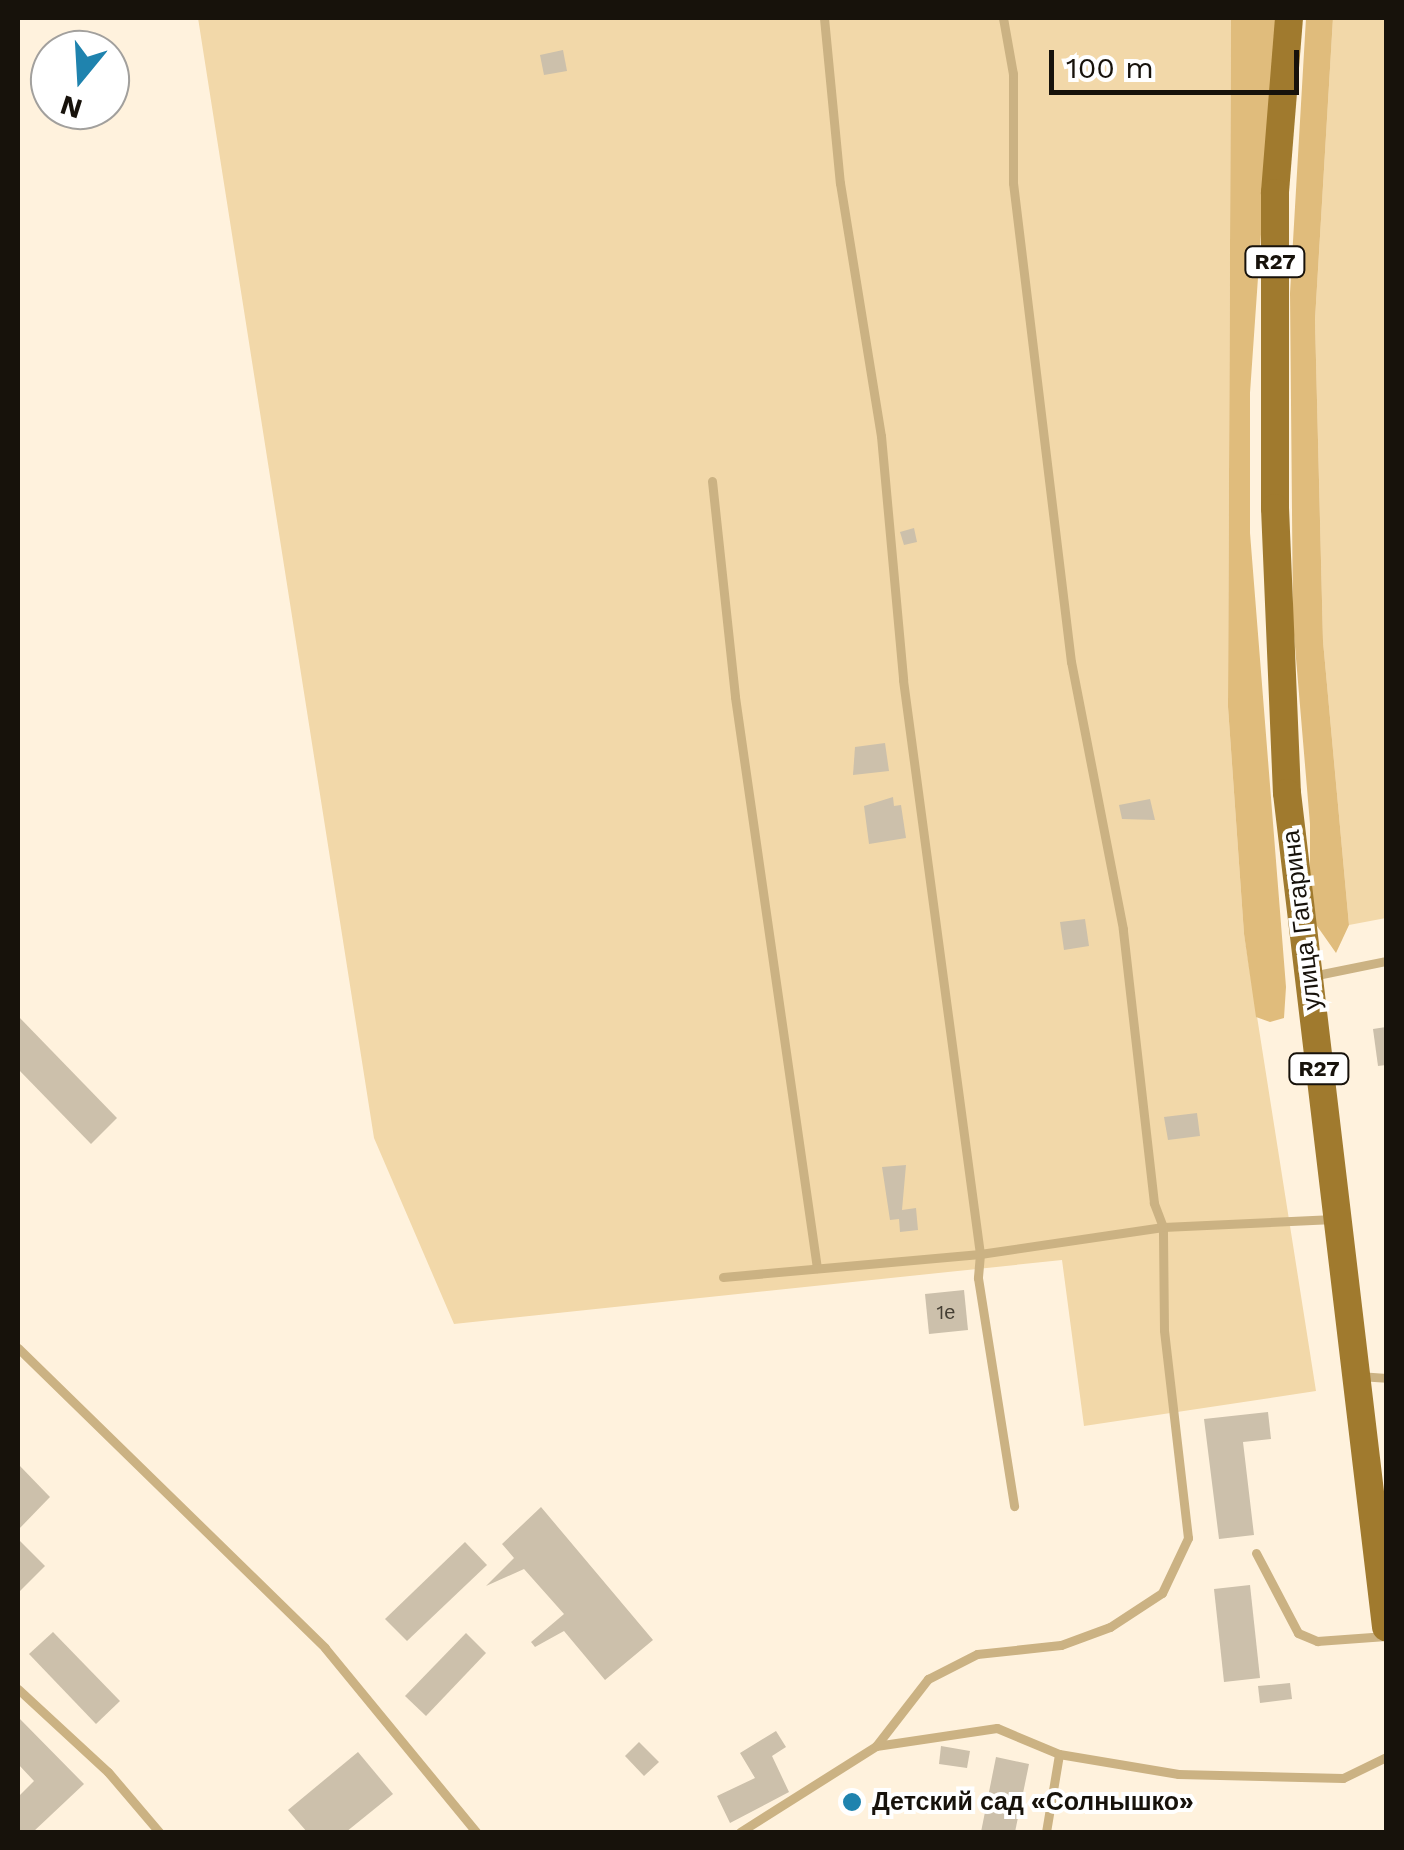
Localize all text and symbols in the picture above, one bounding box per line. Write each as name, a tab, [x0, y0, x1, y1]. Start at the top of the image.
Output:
north arrow	[30, 30, 130, 130]
scale bar	[1054, 30, 1304, 92]
text: 100 m	[1066, 50, 1154, 85]
text: N	[56, 88, 86, 126]
road number: R27	[1242, 245, 1308, 279]
street label: улица Гагарина	[1276, 828, 1328, 1012]
road number: R27	[1286, 1052, 1352, 1086]
house number: 1е	[937, 1300, 955, 1324]
place label: Детский сад «Солнышко»	[872, 1787, 1194, 1817]
marker: Детский сад «Солнышко»	[841, 1791, 863, 1813]

